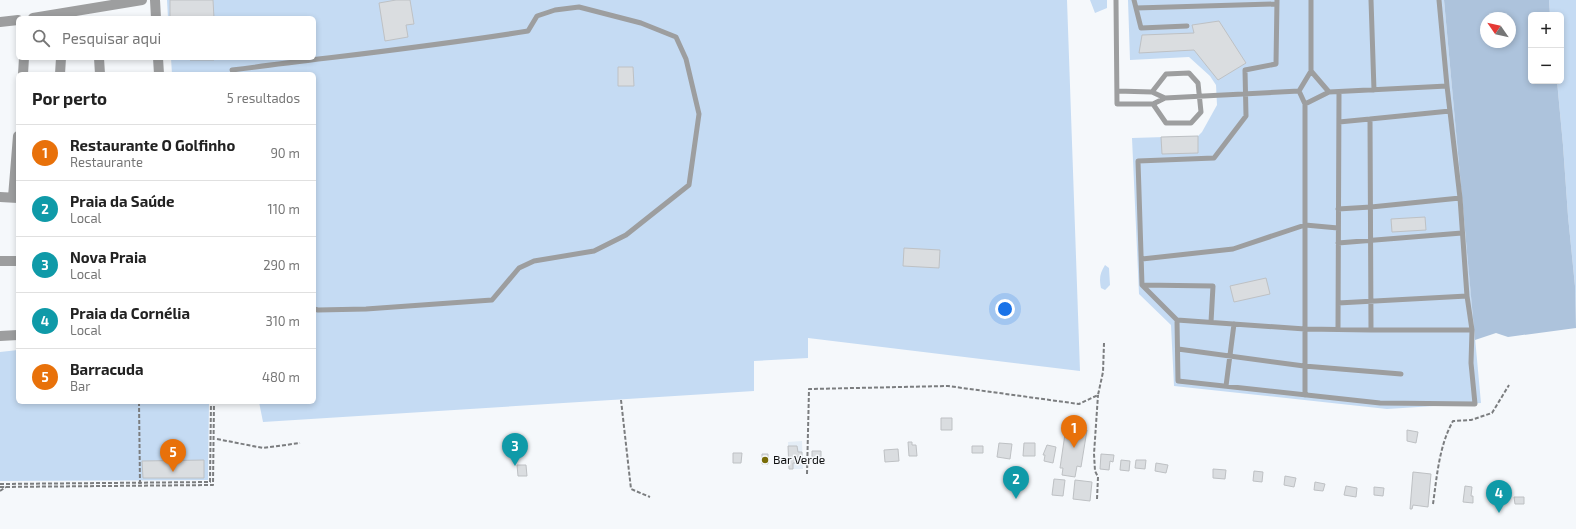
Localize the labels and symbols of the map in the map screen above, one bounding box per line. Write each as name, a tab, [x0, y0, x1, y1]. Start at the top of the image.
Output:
north arrow	[1480, 12, 1516, 48]
your location	[995, 299, 1015, 319]
pin: 1	[1061, 415, 1087, 448]
pin: 3	[502, 433, 528, 466]
pin: 5	[160, 439, 186, 472]
place label: Bar Verde	[773, 452, 825, 466]
marker: Bar Verde	[760, 455, 770, 465]
pin: 2	[1003, 466, 1029, 499]
pin: 4	[1486, 480, 1512, 513]

